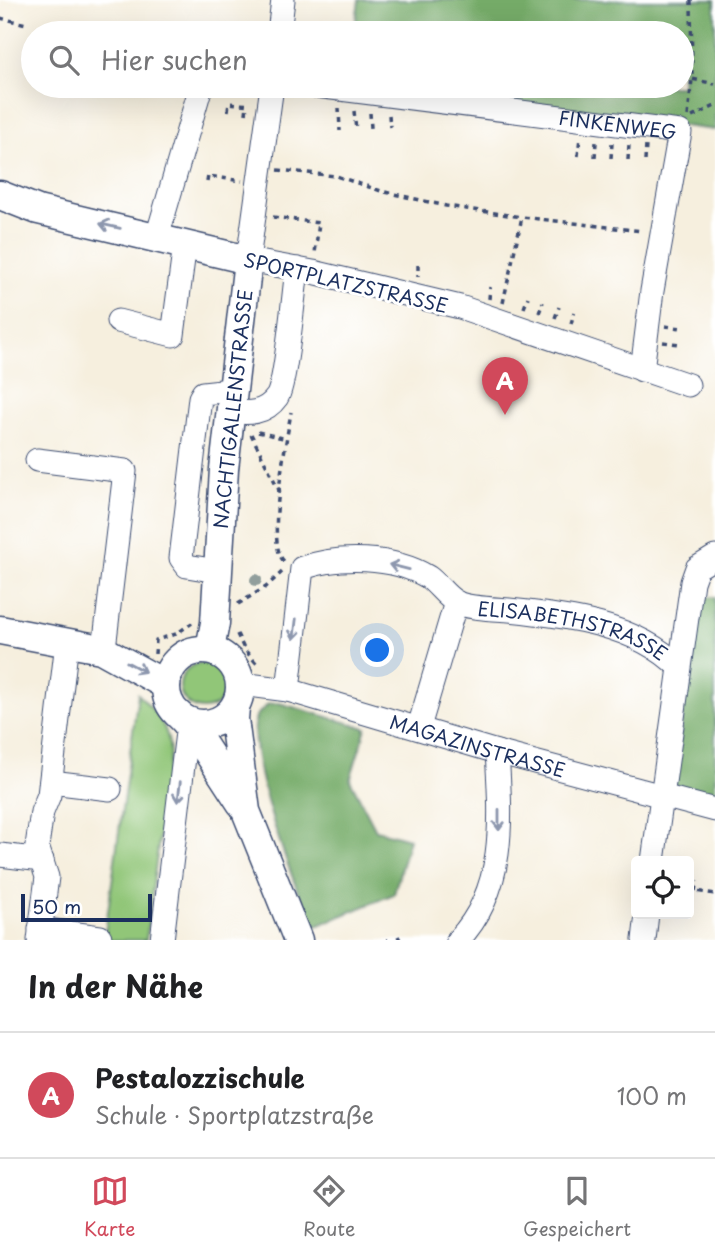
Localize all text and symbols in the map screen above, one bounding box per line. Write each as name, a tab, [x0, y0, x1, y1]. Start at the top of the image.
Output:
search box	[21, 21, 694, 98]
text: Hier suchen	[101, 40, 248, 79]
icon: search	[45, 41, 83, 79]
street label: FINKENWEG	[557, 103, 678, 145]
one-way arrow	[99, 219, 122, 232]
street label: SPORTPLATZSTRASSE	[241, 245, 451, 319]
street label: NACHTIGALLENSTRASSE	[206, 288, 258, 530]
pin: A	[482, 357, 528, 415]
one-way arrow	[388, 560, 411, 573]
street label: ELISABETHSTRASSE	[476, 594, 674, 667]
one-way arrow	[289, 617, 302, 640]
your location	[360, 633, 394, 667]
one-way arrow	[125, 661, 145, 675]
street label: MAGAZINSTRASSE	[387, 707, 569, 784]
one-way arrow	[173, 780, 186, 803]
one-way arrow	[492, 808, 506, 831]
map controls	[631, 856, 694, 919]
button: locate	[631, 856, 694, 919]
scale bar	[21, 891, 152, 923]
text: 50 m	[32, 892, 81, 920]
text: In der Nähe	[28, 963, 203, 1008]
text: Pestalozzischule	[95, 1058, 305, 1097]
text: A	[42, 1078, 60, 1113]
text: 100 m	[617, 1078, 687, 1113]
text: Schule · Sportplatzstraße	[95, 1097, 374, 1132]
tab: Karte	[84, 1172, 135, 1242]
tab: Route	[303, 1172, 355, 1242]
tab: Gespeichert	[523, 1172, 631, 1242]

